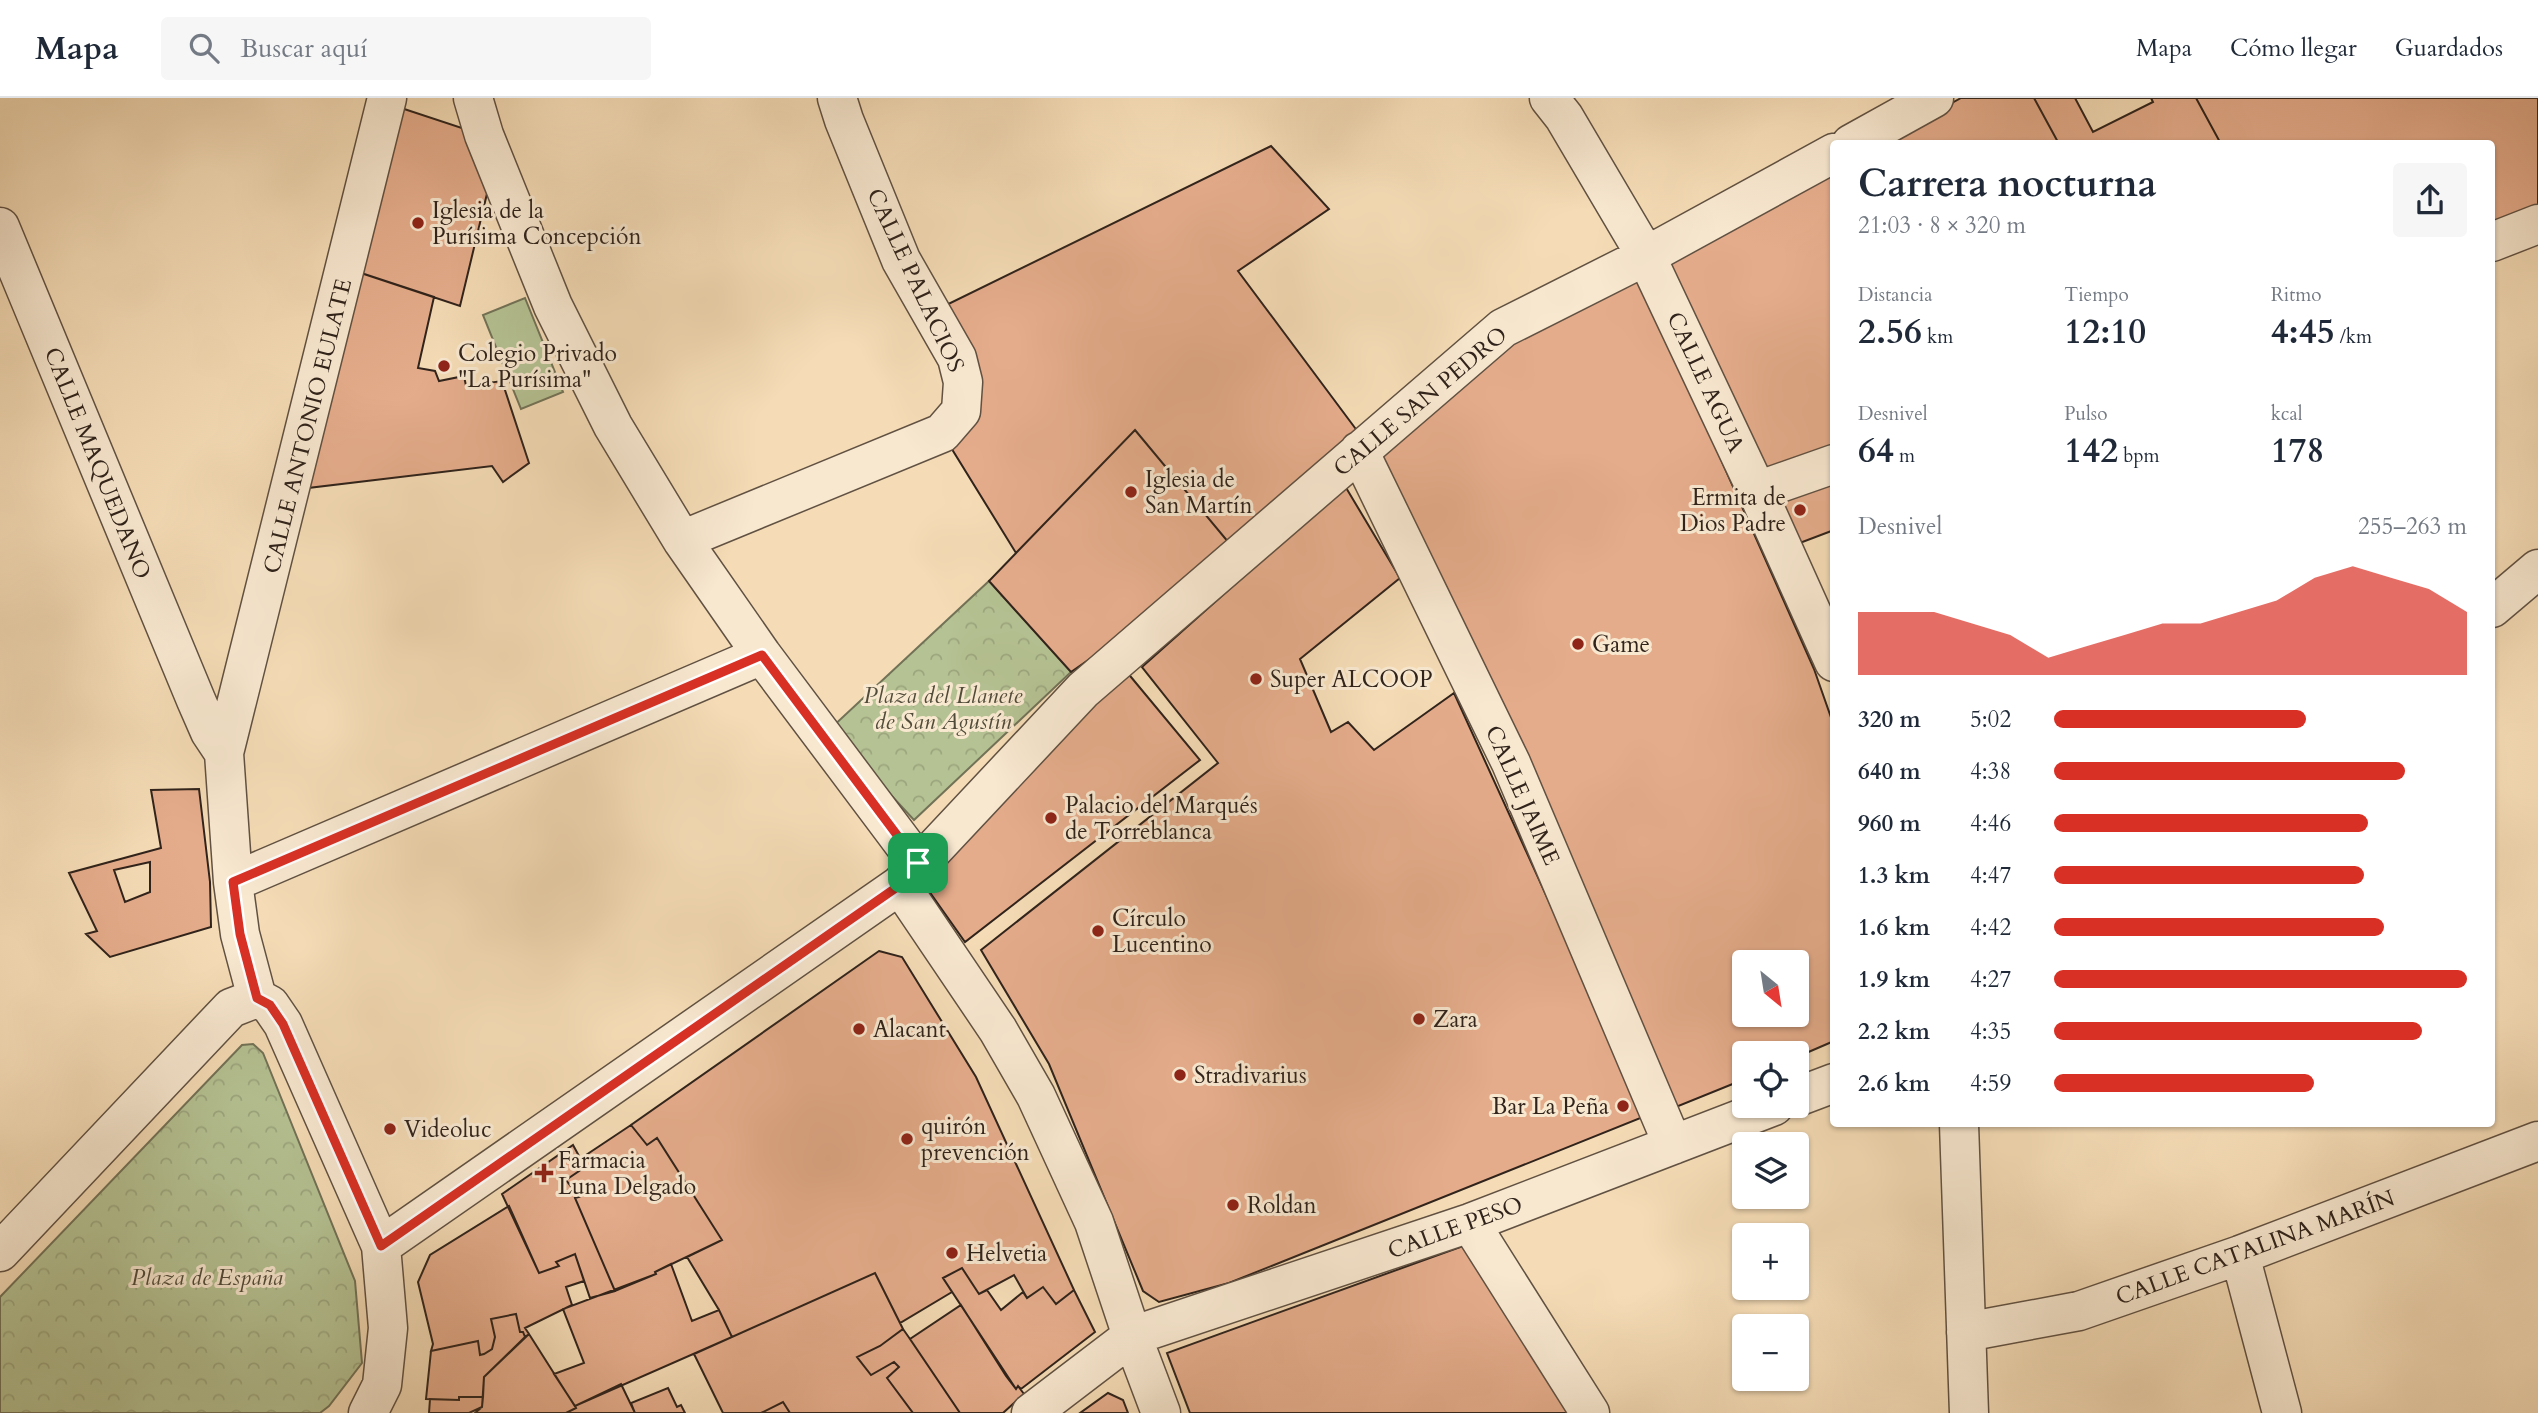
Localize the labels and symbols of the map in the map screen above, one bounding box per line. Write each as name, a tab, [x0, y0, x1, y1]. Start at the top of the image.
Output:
street label: CALLE PALACIOS	[859, 183, 972, 377]
place label: Iglesia de la Purísima Concepción	[432, 195, 642, 252]
marker: Iglesia de la Purísima Concepción	[410, 215, 426, 231]
street label: CALLE ANTONIO EULATE	[256, 276, 359, 577]
street label: CALLE AGUA	[1659, 307, 1752, 458]
street label: CALLE SAN PEDRO	[1327, 319, 1514, 483]
place label: Colegio Privado "La Purísima"	[458, 338, 617, 395]
street label: CALLE MAQUEDANO	[37, 343, 158, 584]
marker: Colegio Privado "La Purísima"	[436, 358, 452, 374]
place label: Iglesia de San Martín	[1145, 464, 1253, 521]
place label: Ermita de Dios Padre	[1680, 482, 1786, 539]
marker: Iglesia de San Martín	[1123, 484, 1139, 500]
marker: Ermita de Dios Padre	[1792, 502, 1808, 518]
place label: Game	[1592, 629, 1650, 660]
marker: Game	[1570, 636, 1586, 652]
place label: Super ALCOOP	[1270, 664, 1433, 695]
marker: Super ALCOOP	[1248, 671, 1264, 687]
park label: Plaza del Llanete de San Agustín	[864, 680, 1023, 737]
street label: CALLE JAIME	[1478, 720, 1567, 870]
place label: Palacio del Marqués de Torreblanca	[1065, 790, 1258, 847]
marker: Palacio del Marqués de Torreblanca	[1043, 810, 1059, 826]
pin	[888, 833, 948, 893]
place label: Círculo Lucentino	[1112, 903, 1212, 960]
marker: Círculo Lucentino	[1090, 923, 1106, 939]
north arrow	[1732, 950, 1810, 1027]
place label: Zara	[1433, 1004, 1478, 1035]
marker: Zara	[1411, 1011, 1427, 1027]
place label: Alacant	[873, 1014, 946, 1045]
marker: Alacant	[851, 1021, 867, 1037]
place label: Stradivarius	[1194, 1060, 1307, 1091]
marker: Stradivarius	[1172, 1067, 1188, 1083]
place label: Bar La Peña	[1492, 1091, 1609, 1122]
marker: Bar La Peña	[1615, 1098, 1631, 1114]
place label: quirón prevención	[921, 1111, 1030, 1168]
place label: Videoluc	[404, 1114, 491, 1145]
marker: Videoluc	[382, 1121, 398, 1137]
marker: quirón prevención	[899, 1131, 915, 1147]
place label: Farmacia Luna Delgado	[558, 1145, 696, 1202]
marker: Farmacia Luna Delgado	[536, 1165, 552, 1181]
street label: CALLE CATALINA MARÍN	[2111, 1182, 2399, 1312]
street label: CALLE PESO	[1383, 1189, 1527, 1266]
place label: Roldan	[1247, 1190, 1316, 1221]
marker: Roldan	[1225, 1197, 1241, 1213]
place label: Helvetia	[966, 1238, 1047, 1269]
marker: Helvetia	[944, 1245, 960, 1261]
park label: Plaza de España	[131, 1262, 283, 1293]

